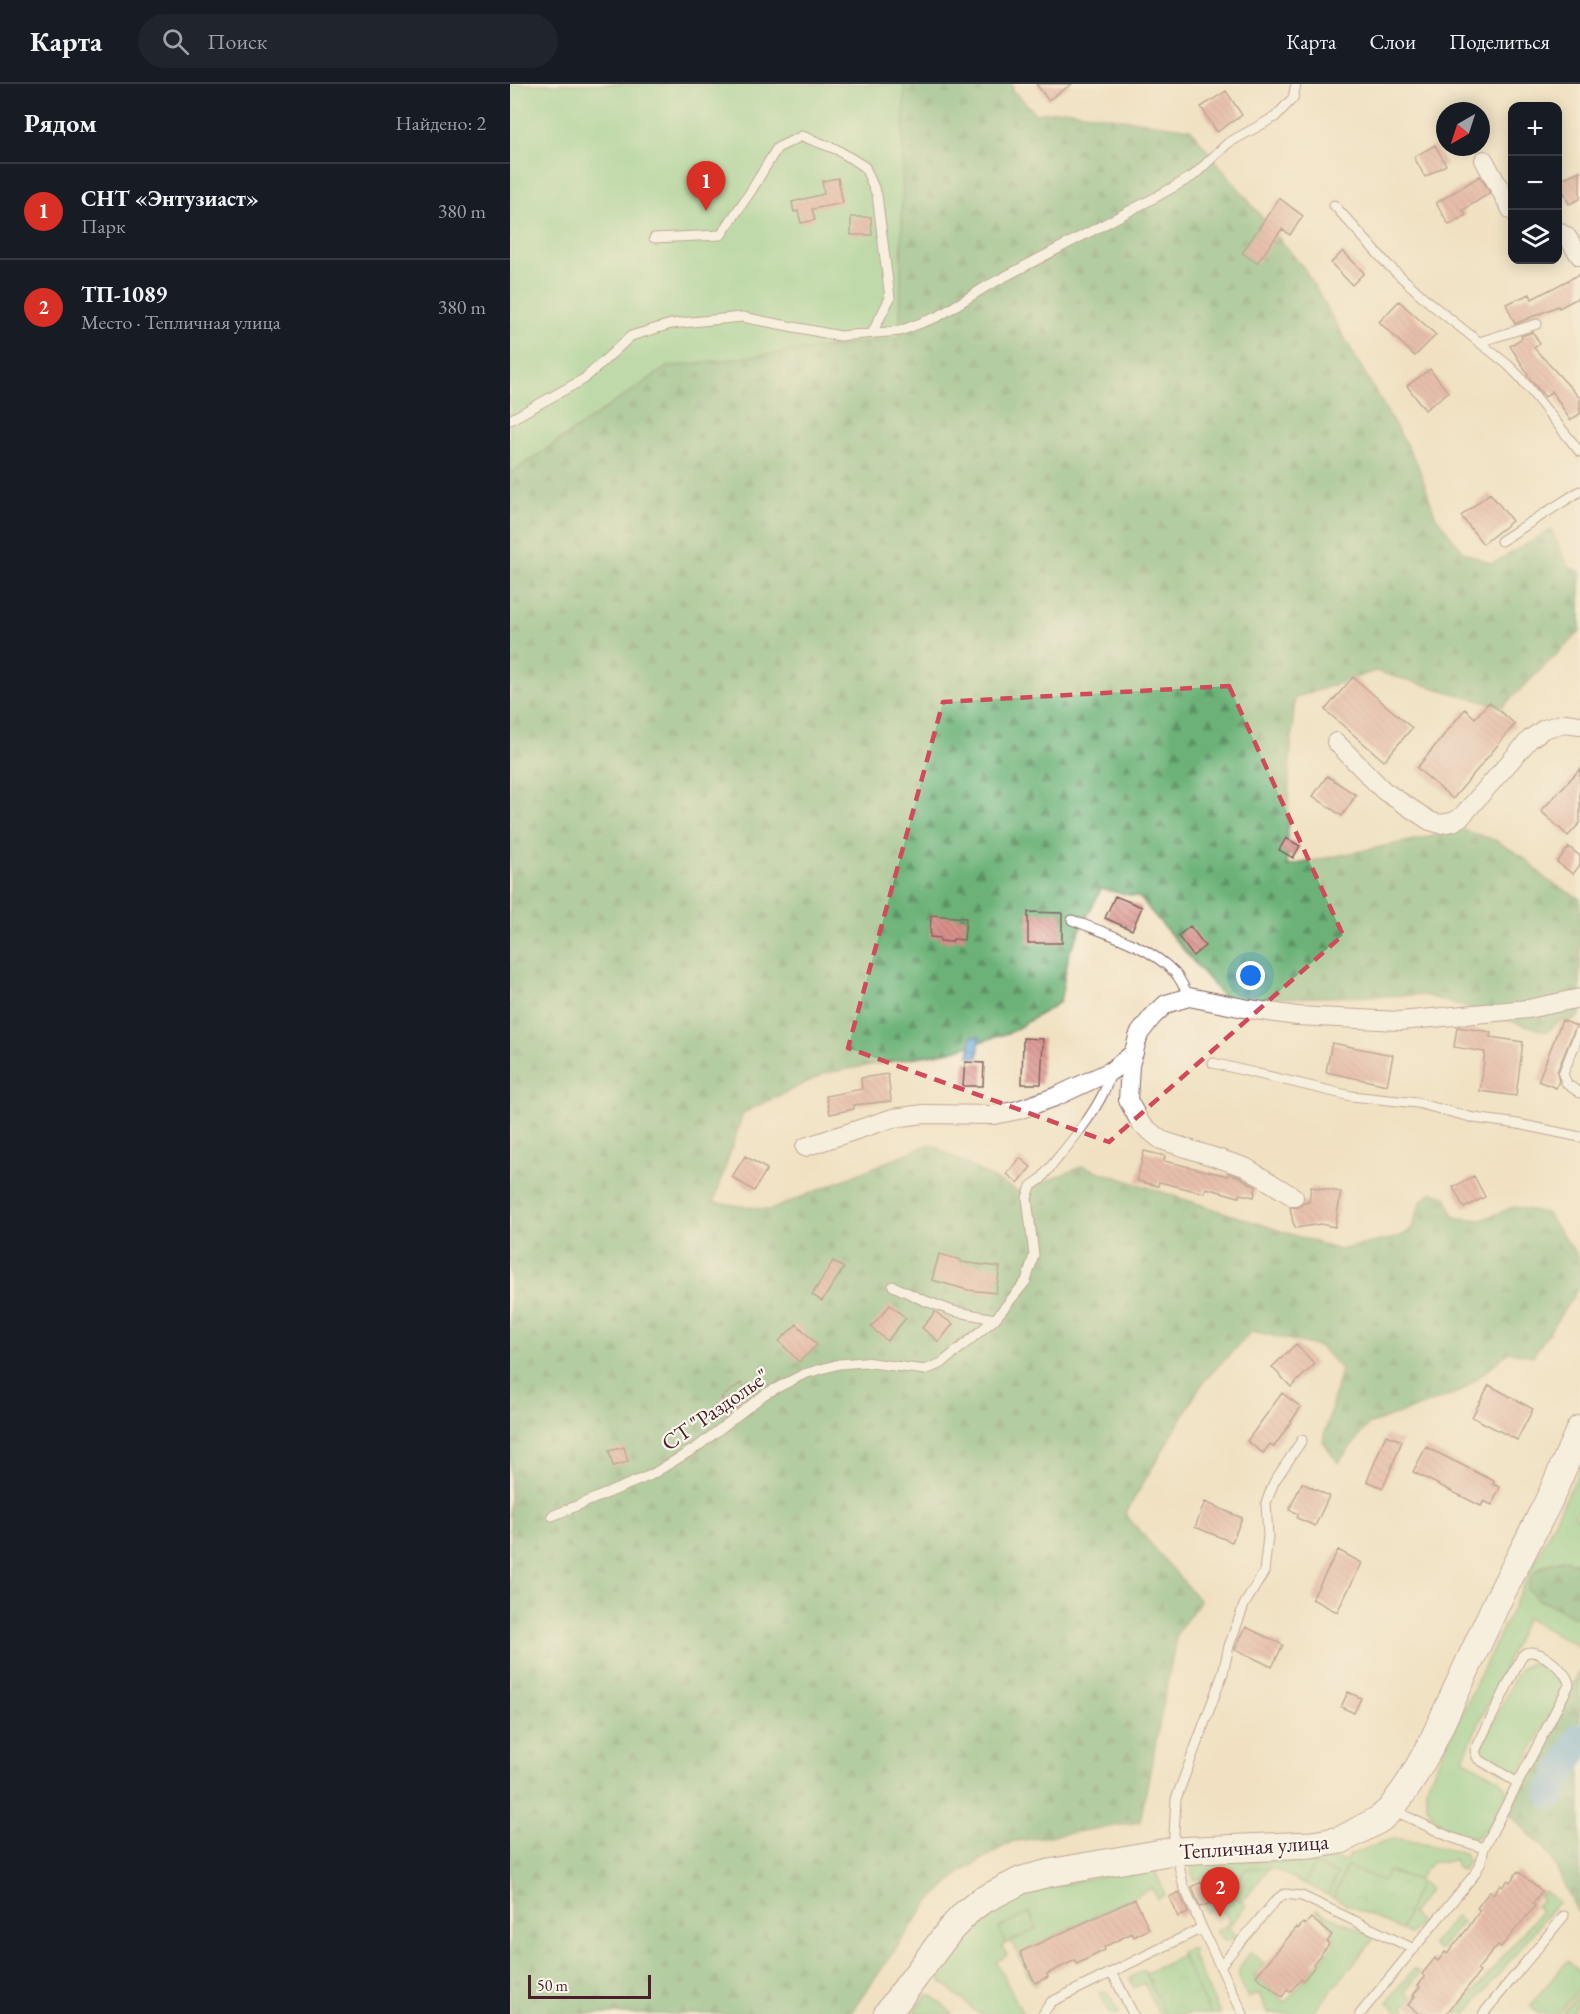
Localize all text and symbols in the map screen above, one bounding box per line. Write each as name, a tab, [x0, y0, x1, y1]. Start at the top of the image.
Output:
search box	[138, 14, 558, 68]
text: Карта	[30, 23, 102, 59]
icon: search	[159, 25, 192, 58]
text: Поиск	[207, 27, 267, 56]
text: Карта	[1286, 28, 1336, 55]
text: Слои	[1369, 28, 1416, 55]
text: Поделиться	[1449, 28, 1550, 55]
north arrow	[1436, 102, 1490, 156]
map controls	[1508, 102, 1562, 264]
button: +	[1508, 102, 1562, 156]
text: Рядом	[24, 106, 97, 140]
text: Найдено: 2	[395, 110, 486, 136]
button: −	[1508, 156, 1562, 210]
pin: 1	[686, 162, 726, 211]
text: СНТ «Энтузиаст»	[81, 184, 259, 213]
text: 1	[38, 198, 49, 224]
text: 380 m	[438, 198, 486, 224]
button: layers	[1508, 210, 1562, 264]
text: Парк	[81, 213, 125, 239]
text: ТП-1089	[81, 280, 167, 309]
text: 2	[38, 294, 49, 320]
text: 380 m	[438, 294, 486, 320]
text: Место · Тепличная улица	[81, 309, 281, 335]
your location	[1236, 961, 1265, 990]
street label: СТ "Раздолье"	[656, 1362, 775, 1457]
street label: Тепличная улица	[1178, 1827, 1330, 1866]
pin: 2	[1200, 1868, 1240, 1917]
scale bar	[528, 1972, 651, 2000]
text: 50 m	[537, 1975, 568, 1996]

